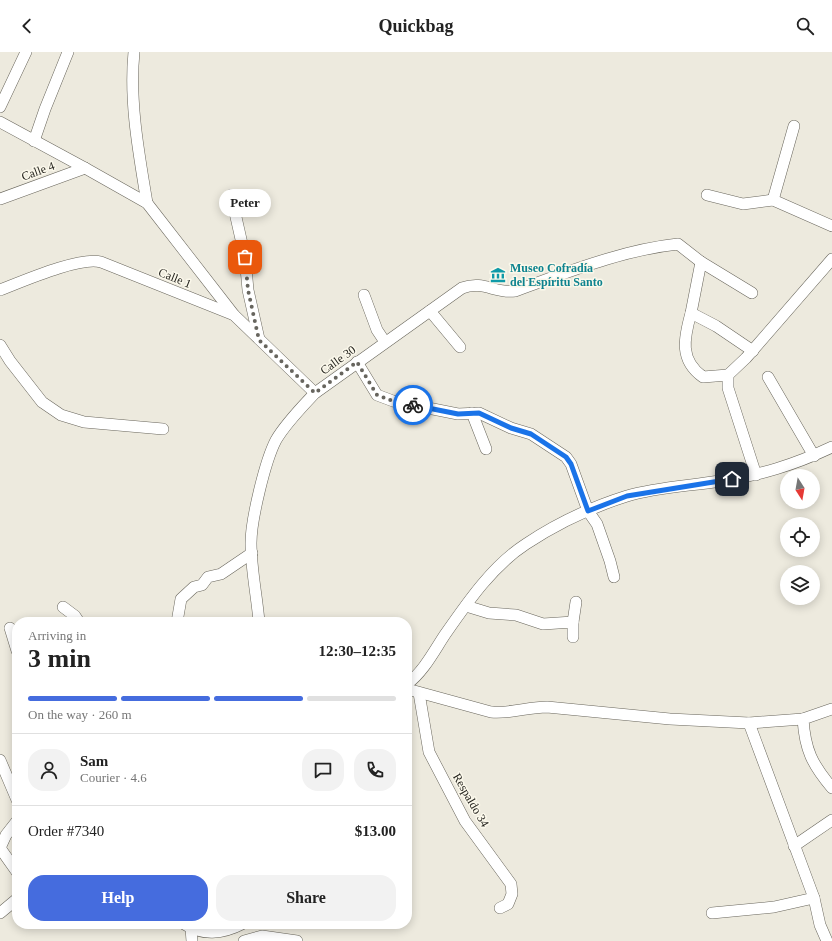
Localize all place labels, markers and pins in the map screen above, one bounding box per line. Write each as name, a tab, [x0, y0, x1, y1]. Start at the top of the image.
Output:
callout: Peter	[219, 189, 271, 217]
pin	[228, 240, 262, 274]
place label: Museo Cofradía del Espíritu Santo	[510, 261, 603, 289]
museum icon: Museo Cofradía del Espíritu Santo	[489, 266, 507, 284]
pin	[715, 462, 749, 496]

